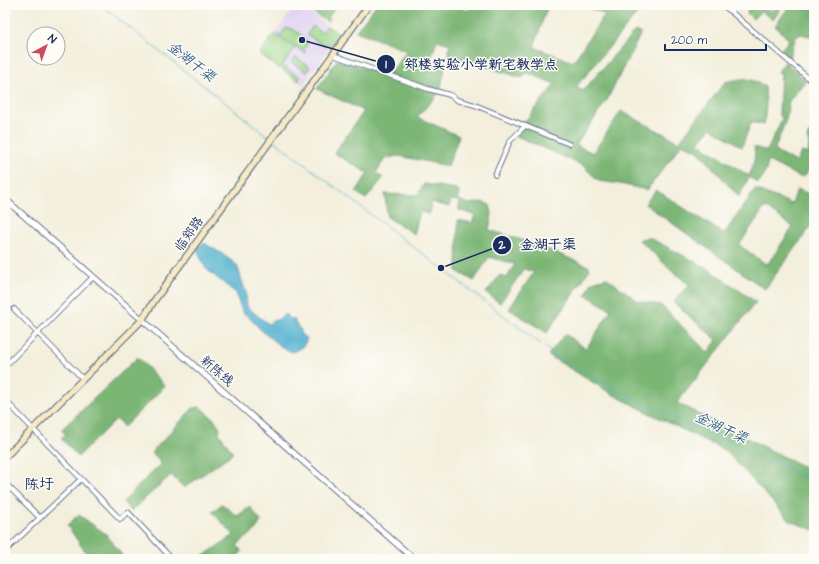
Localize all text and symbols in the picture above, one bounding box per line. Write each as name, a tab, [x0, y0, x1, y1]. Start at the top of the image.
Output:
north arrow	[26, 26, 66, 66]
scale bar	[665, 26, 766, 52]
text: N	[45, 31, 60, 47]
text: 200 m	[671, 32, 708, 49]
water label: 金湖干渠	[163, 37, 220, 88]
callout: 郑楼实验小学新宅教学点	[376, 51, 566, 77]
text: 郑楼实验小学新宅教学点	[404, 55, 558, 75]
text: 1	[385, 56, 387, 73]
street label: 临郑路	[170, 213, 208, 255]
callout: 金湖干渠	[492, 232, 584, 258]
text: 金湖干渠	[520, 235, 576, 255]
text: 2	[498, 237, 506, 254]
street label: 新陈线	[196, 351, 238, 391]
water label: 金湖干渠	[691, 407, 752, 449]
district label: 陈圩	[24, 474, 54, 495]

